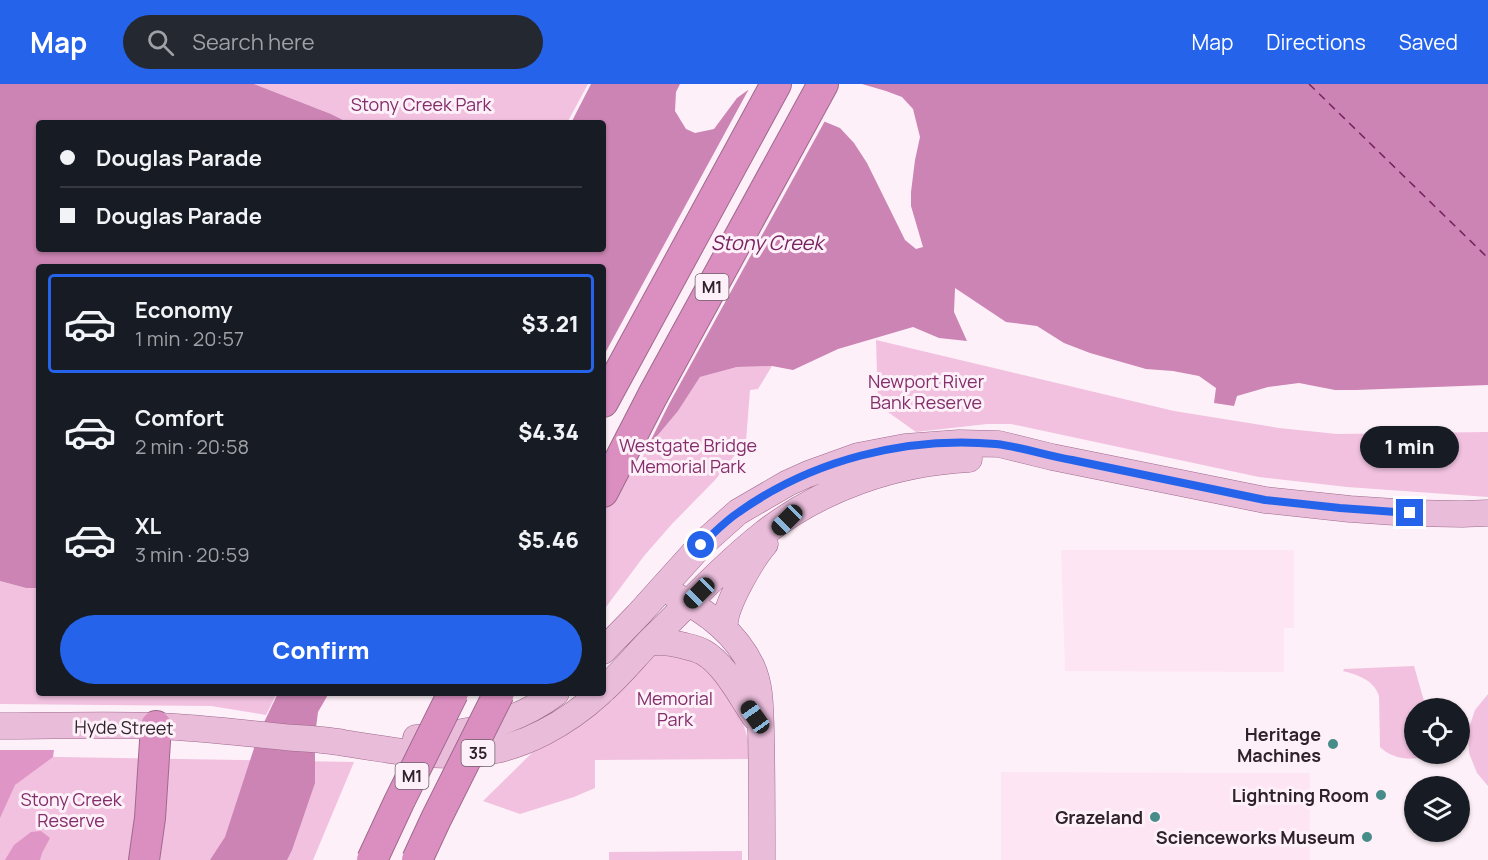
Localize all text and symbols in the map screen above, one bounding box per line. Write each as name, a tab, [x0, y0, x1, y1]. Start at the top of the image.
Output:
search box	[123, 15, 543, 69]
text: Map	[30, 23, 87, 61]
icon: search	[144, 26, 177, 59]
text: Search here	[192, 27, 315, 57]
text: Map	[1192, 28, 1233, 56]
text: Directions	[1266, 28, 1366, 56]
text: Saved	[1399, 28, 1458, 56]
park label: Stony Creek Park	[351, 92, 492, 116]
text: Douglas Parade	[96, 143, 262, 173]
text: Douglas Parade	[96, 201, 262, 231]
water label: Stony Creek	[711, 229, 826, 256]
road number: M1	[696, 274, 728, 300]
text: Economy	[135, 295, 233, 325]
icon: car	[63, 297, 117, 351]
text: $3.21	[522, 309, 579, 339]
text: 1 min · 20:57	[135, 325, 244, 352]
park label: Newport River Bank Reserve	[868, 369, 985, 414]
text: Comfort	[135, 403, 224, 433]
icon: car	[63, 405, 117, 459]
text: $4.34	[518, 417, 579, 447]
callout: 1 min	[1360, 426, 1460, 468]
text: 2 min · 20:58	[135, 433, 249, 460]
park label: Westgate Bridge Memorial Park	[619, 433, 757, 478]
text: 1 min	[1384, 433, 1435, 460]
route end	[1396, 499, 1423, 526]
car	[768, 501, 806, 539]
text: XL	[135, 511, 161, 541]
icon: car	[63, 513, 117, 567]
text: $5.46	[518, 525, 579, 555]
route start	[687, 531, 714, 558]
text: 3 min · 20:59	[135, 541, 250, 568]
car	[680, 574, 718, 612]
button: Confirm	[60, 615, 582, 684]
park label: Memorial Park	[637, 686, 713, 731]
car	[737, 697, 773, 737]
map controls	[1404, 698, 1470, 842]
button: locate	[1404, 698, 1470, 764]
street label: Hyde Street	[74, 714, 174, 740]
place label: Heritage Machines	[1237, 722, 1321, 767]
marker: Heritage Machines	[1326, 737, 1340, 751]
road number: 35	[462, 740, 494, 766]
road number: M1	[396, 763, 428, 789]
button: layers	[1404, 776, 1470, 842]
place label: Lightning Room	[1232, 783, 1369, 807]
park label: Stony Creek Reserve	[20, 787, 123, 832]
marker: Lightning Room	[1374, 788, 1388, 802]
place label: Grazeland	[1055, 805, 1143, 829]
marker: Grazeland	[1148, 810, 1162, 824]
place label: Scienceworks Museum	[1156, 825, 1355, 849]
marker: Scienceworks Museum	[1360, 830, 1374, 844]

